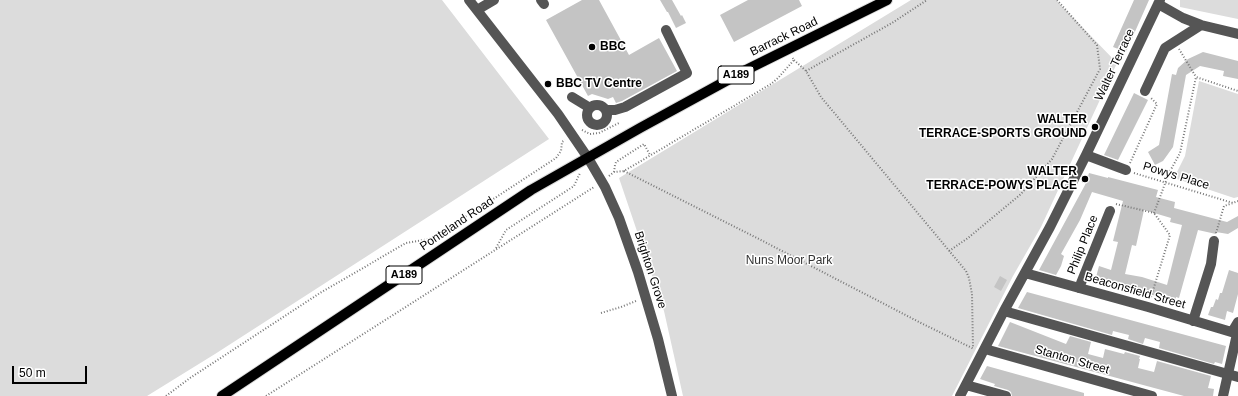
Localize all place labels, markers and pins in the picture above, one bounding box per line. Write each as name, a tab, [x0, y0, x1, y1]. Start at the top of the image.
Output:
place label: BBC	[600, 40, 626, 54]
marker: BBC	[587, 42, 597, 52]
place label: BBC TV Centre	[556, 77, 642, 91]
marker: BBC TV Centre	[543, 79, 553, 89]
place label: WALTER TERRACE-SPORTS GROUND	[919, 113, 1087, 141]
marker: WALTER TERRACE-SPORTS GROUND	[1090, 122, 1100, 132]
place label: WALTER TERRACE-POWYS PLACE	[926, 165, 1077, 193]
marker: WALTER TERRACE-POWYS PLACE	[1080, 174, 1090, 184]

